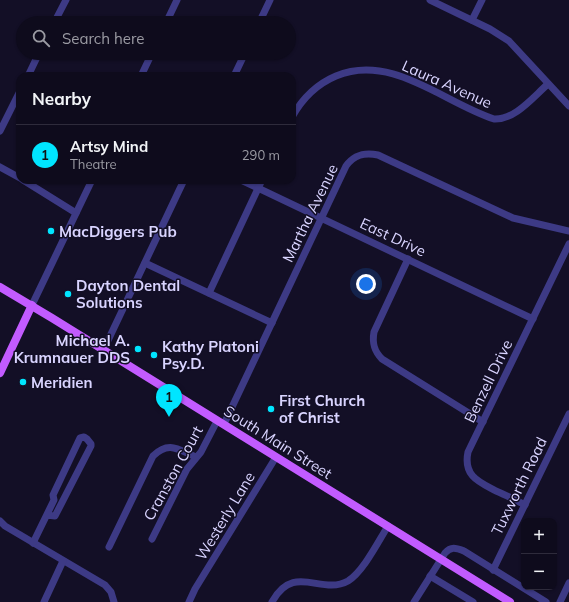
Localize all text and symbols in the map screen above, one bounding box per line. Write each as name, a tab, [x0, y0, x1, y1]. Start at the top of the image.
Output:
search box	[16, 16, 296, 60]
icon: search	[30, 27, 52, 49]
text: Search here	[62, 29, 144, 48]
street label: Laura Avenue	[399, 56, 495, 112]
text: Nearby	[32, 88, 91, 109]
text: Artsy Mind	[70, 137, 148, 156]
text: 1	[41, 147, 49, 163]
text: 290 m	[242, 147, 280, 163]
text: Theatre	[70, 156, 117, 172]
street label: Martha Avenue	[278, 161, 342, 265]
street label: East Drive	[357, 213, 429, 261]
place label: MacDiggers Pub	[59, 222, 177, 241]
marker: MacDiggers Pub	[46, 226, 56, 236]
your location	[356, 274, 376, 294]
place label: Dayton Dental Solutions	[76, 276, 180, 312]
marker: Dayton Dental Solutions	[63, 289, 73, 299]
place label: Michael A. Krumnauer DDS	[14, 331, 130, 367]
street label: Benzell Drive	[460, 336, 516, 426]
place label: Kathy Platoni Psy.D.	[162, 337, 259, 373]
marker: Michael A. Krumnauer DDS	[133, 344, 143, 354]
marker: Kathy Platoni Psy.D.	[149, 350, 159, 360]
place label: Meridien	[31, 373, 93, 392]
marker: Meridien	[18, 377, 28, 387]
pin: 1	[156, 384, 182, 417]
place label: First Church of Christ	[279, 391, 365, 427]
street label: South Main Street	[220, 401, 336, 483]
marker: First Church of Christ	[266, 404, 276, 414]
street label: Cranston Court	[139, 422, 207, 524]
street label: Tuxworth Road	[487, 434, 551, 538]
street label: Westerly Lane	[191, 468, 259, 564]
map controls	[521, 518, 557, 590]
button: +	[521, 518, 557, 554]
button: −	[521, 554, 557, 590]

